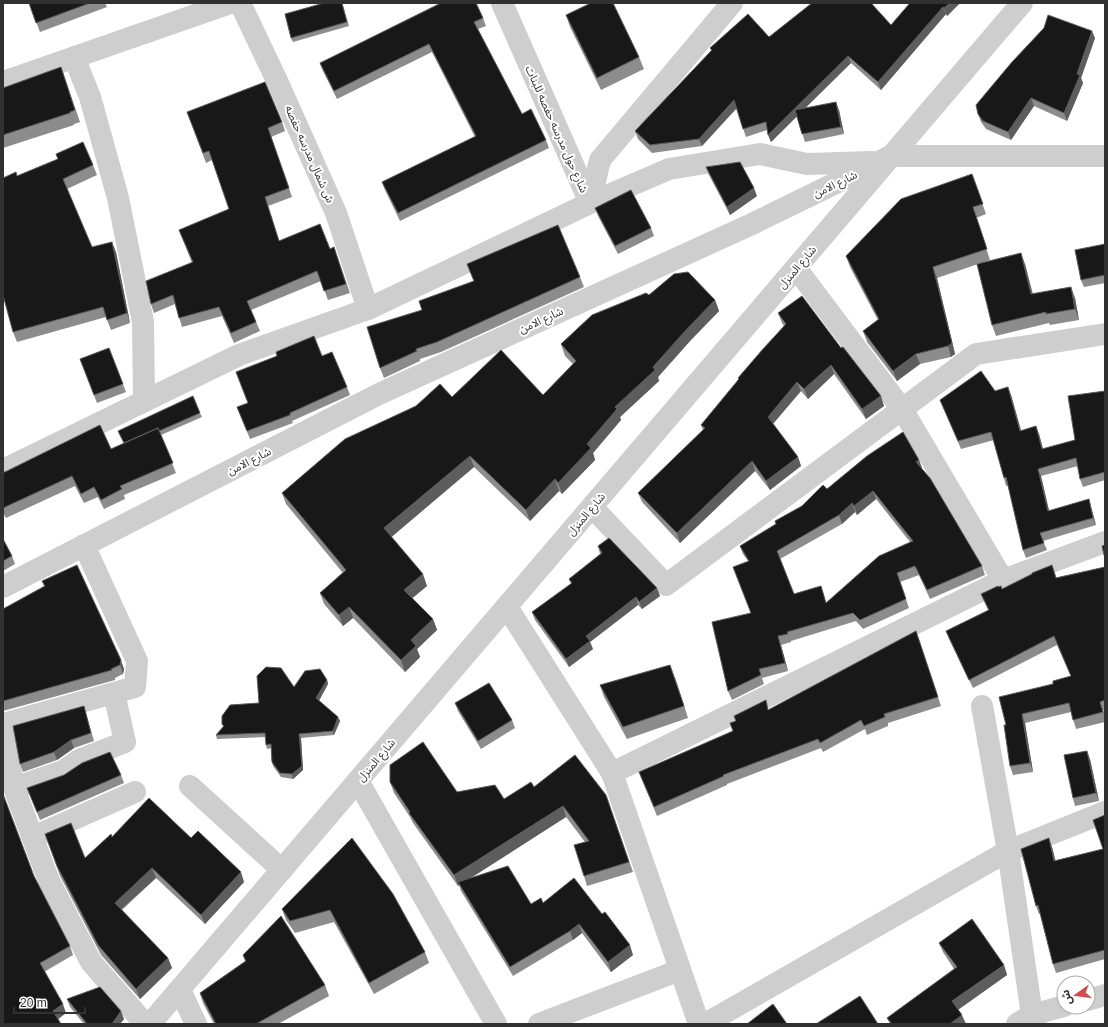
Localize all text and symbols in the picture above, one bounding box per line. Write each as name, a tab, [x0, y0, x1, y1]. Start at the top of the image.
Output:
street label: شارع حول مدرسه حفصه للبنات	[522, 64, 591, 196]
street label: ش شمال مدرسه حفصه	[282, 103, 337, 205]
street label: شارع الامن	[811, 168, 860, 202]
street label: شارع المنزل	[776, 243, 820, 292]
street label: شارع الامن	[517, 304, 566, 337]
street label: شارع الامن	[225, 445, 274, 479]
street label: شارع المنزل	[565, 490, 609, 539]
street label: شارع المنزل	[355, 736, 399, 785]
north arrow	[1056, 975, 1096, 1015]
text: ش	[1059, 988, 1075, 1006]
scale bar	[14, 989, 85, 1015]
text: 20 m	[20, 996, 47, 1010]

